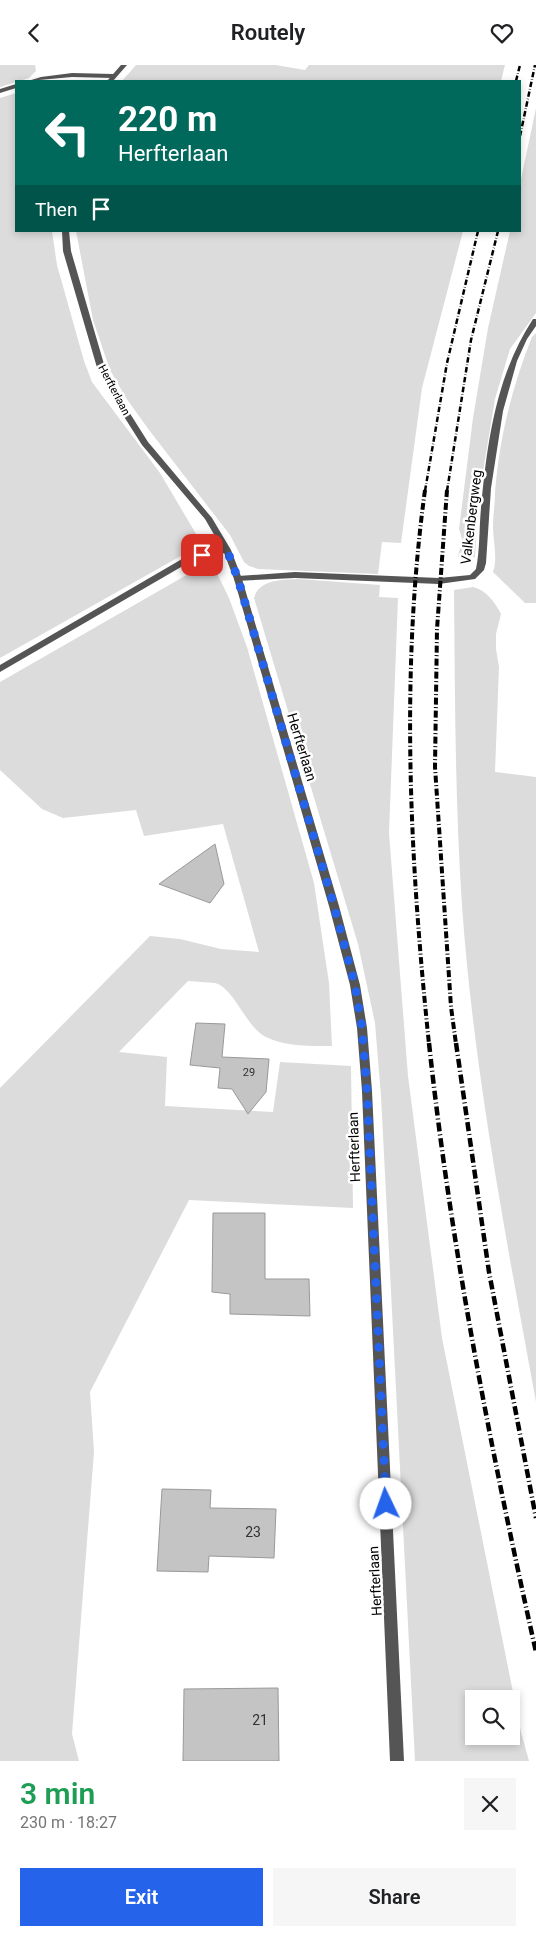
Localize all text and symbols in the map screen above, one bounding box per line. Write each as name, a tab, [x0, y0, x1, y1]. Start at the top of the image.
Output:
icon: back	[20, 19, 48, 47]
icon: heart	[488, 19, 516, 47]
text: Routely	[231, 20, 305, 45]
text: 220 m	[118, 99, 217, 140]
icon: left	[35, 100, 100, 165]
text: Herfterlaan	[118, 141, 228, 166]
icon: arrive	[87, 195, 115, 223]
text: Then	[35, 198, 77, 221]
street label: Herfterlaan	[95, 363, 133, 417]
street label: Valkenbergweg	[457, 469, 485, 565]
pin	[181, 534, 223, 576]
icon: arrive	[188, 541, 216, 569]
street label: Herfterlaan	[284, 711, 320, 783]
house number: 29	[243, 1066, 255, 1079]
street label: Herfterlaan	[345, 1112, 363, 1182]
position arrow	[359, 1477, 411, 1529]
house number: 23	[245, 1524, 261, 1540]
street label: Herfterlaan	[365, 1546, 385, 1616]
map controls	[465, 1690, 520, 1745]
button: search	[465, 1690, 520, 1745]
house number: 21	[252, 1712, 268, 1728]
text: 3 min	[20, 1776, 95, 1811]
button: close	[464, 1778, 516, 1830]
text: 230 m · 18:27	[20, 1813, 117, 1832]
button: Exit	[20, 1868, 263, 1926]
button: Share	[273, 1868, 516, 1926]

